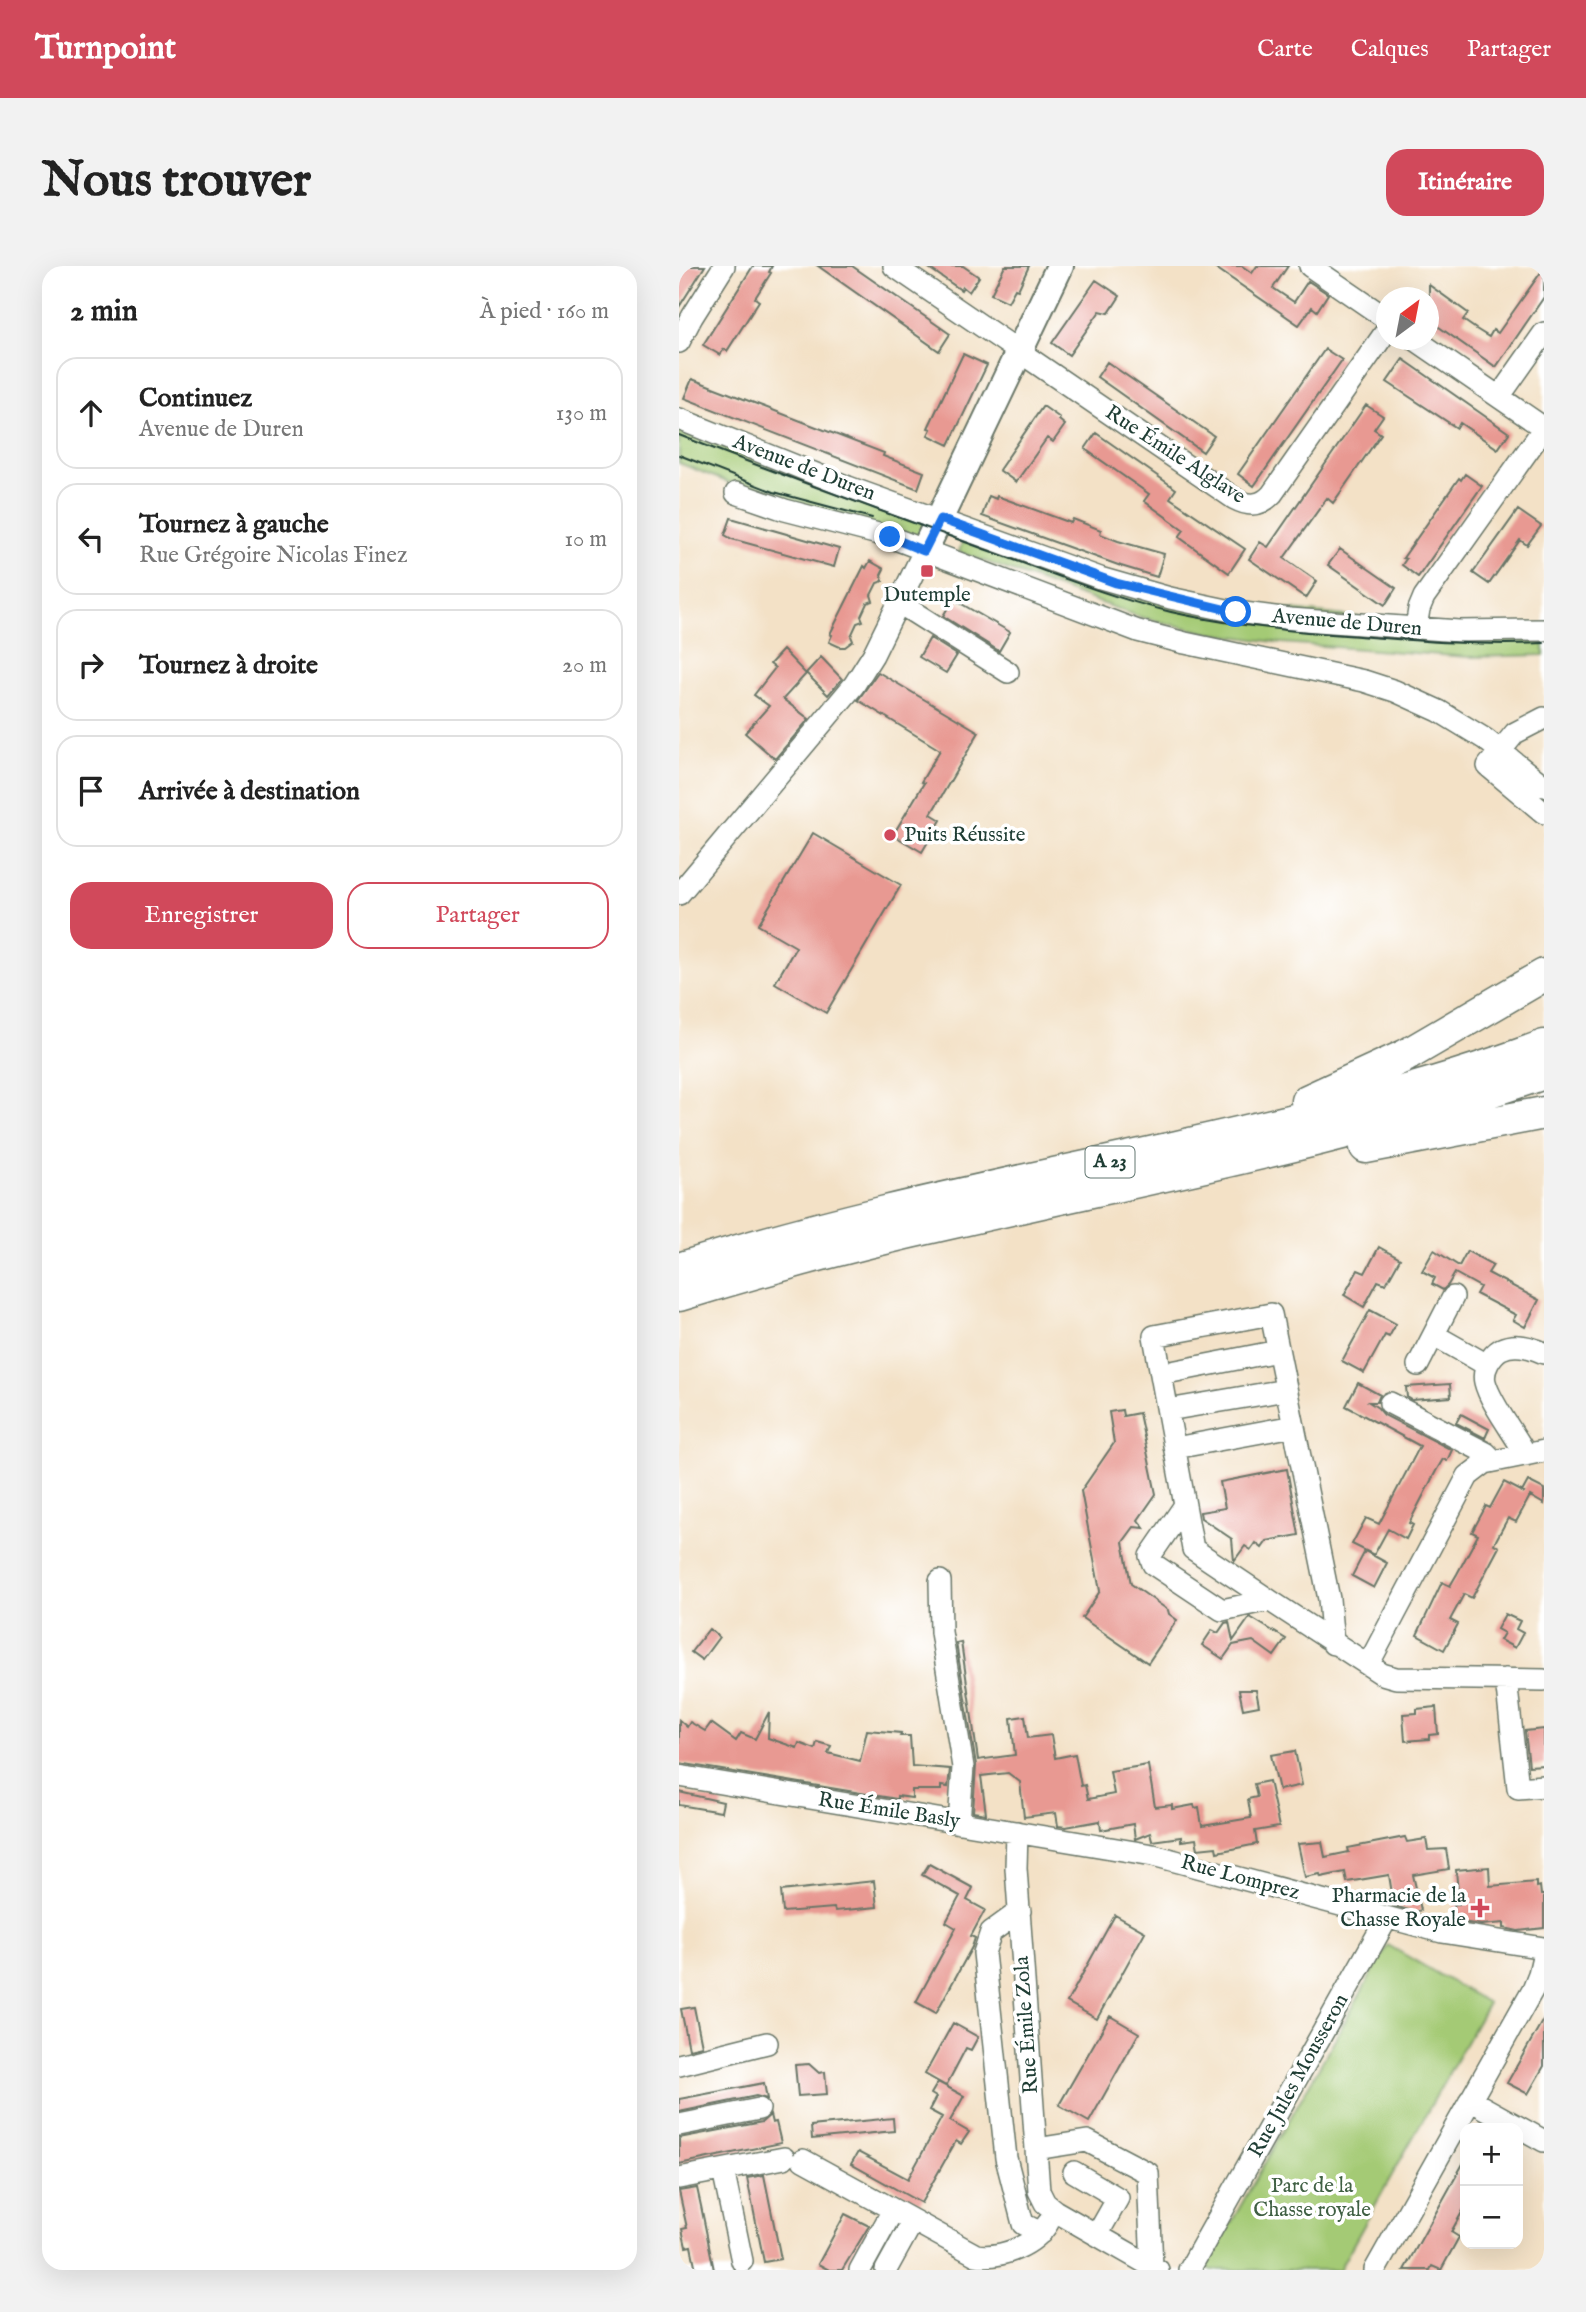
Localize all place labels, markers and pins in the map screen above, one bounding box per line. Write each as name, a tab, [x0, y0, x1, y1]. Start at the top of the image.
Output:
marker: Dutemple	[919, 563, 935, 579]
place label: Dutemple	[883, 582, 971, 609]
place label: Puits Réussite	[904, 822, 1026, 849]
marker: Puits Réussite	[882, 827, 898, 843]
place label: Pharmacie de la Chasse Royale	[1332, 1883, 1467, 1934]
marker: Pharmacie de la Chasse Royale	[1472, 1900, 1488, 1916]

